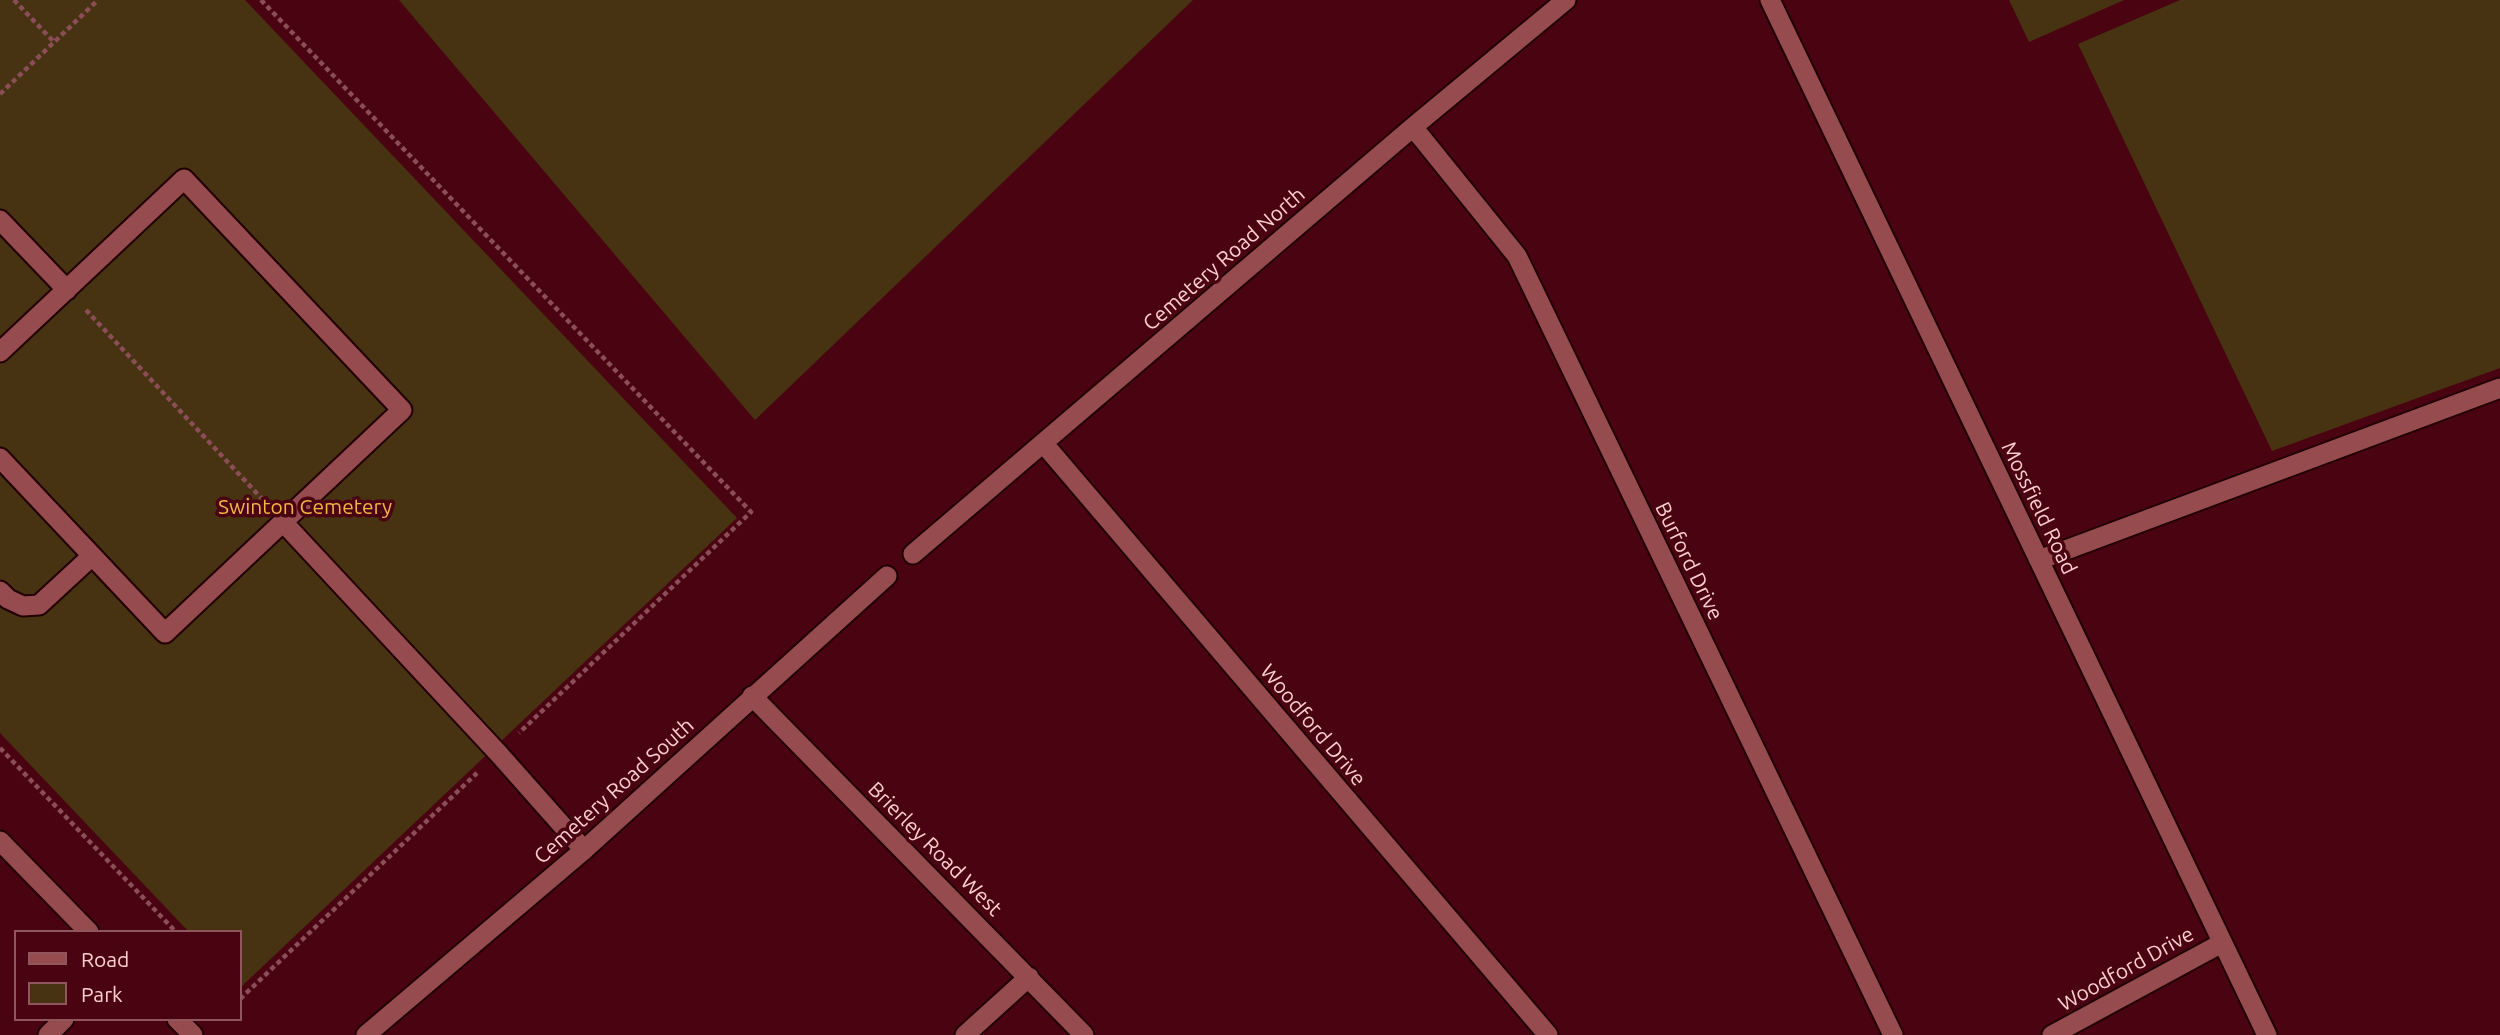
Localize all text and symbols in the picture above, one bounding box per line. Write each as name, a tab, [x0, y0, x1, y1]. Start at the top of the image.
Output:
street label: Cemetery Road North	[1138, 182, 1310, 336]
street label: Mossfield Road	[1996, 438, 2082, 578]
park label: Swinton Cemetery	[218, 494, 392, 520]
street label: Burford Drive	[1650, 498, 1728, 624]
street label: Woodford Drive	[1255, 659, 1371, 791]
street label: Cemetery Road South	[529, 713, 699, 869]
street label: Brierley Road West	[863, 777, 1007, 921]
street label: Woodford Drive	[2054, 921, 2198, 1017]
legend	[14, 930, 242, 1021]
text: Road	[81, 947, 129, 971]
text: Park	[81, 982, 123, 1006]

